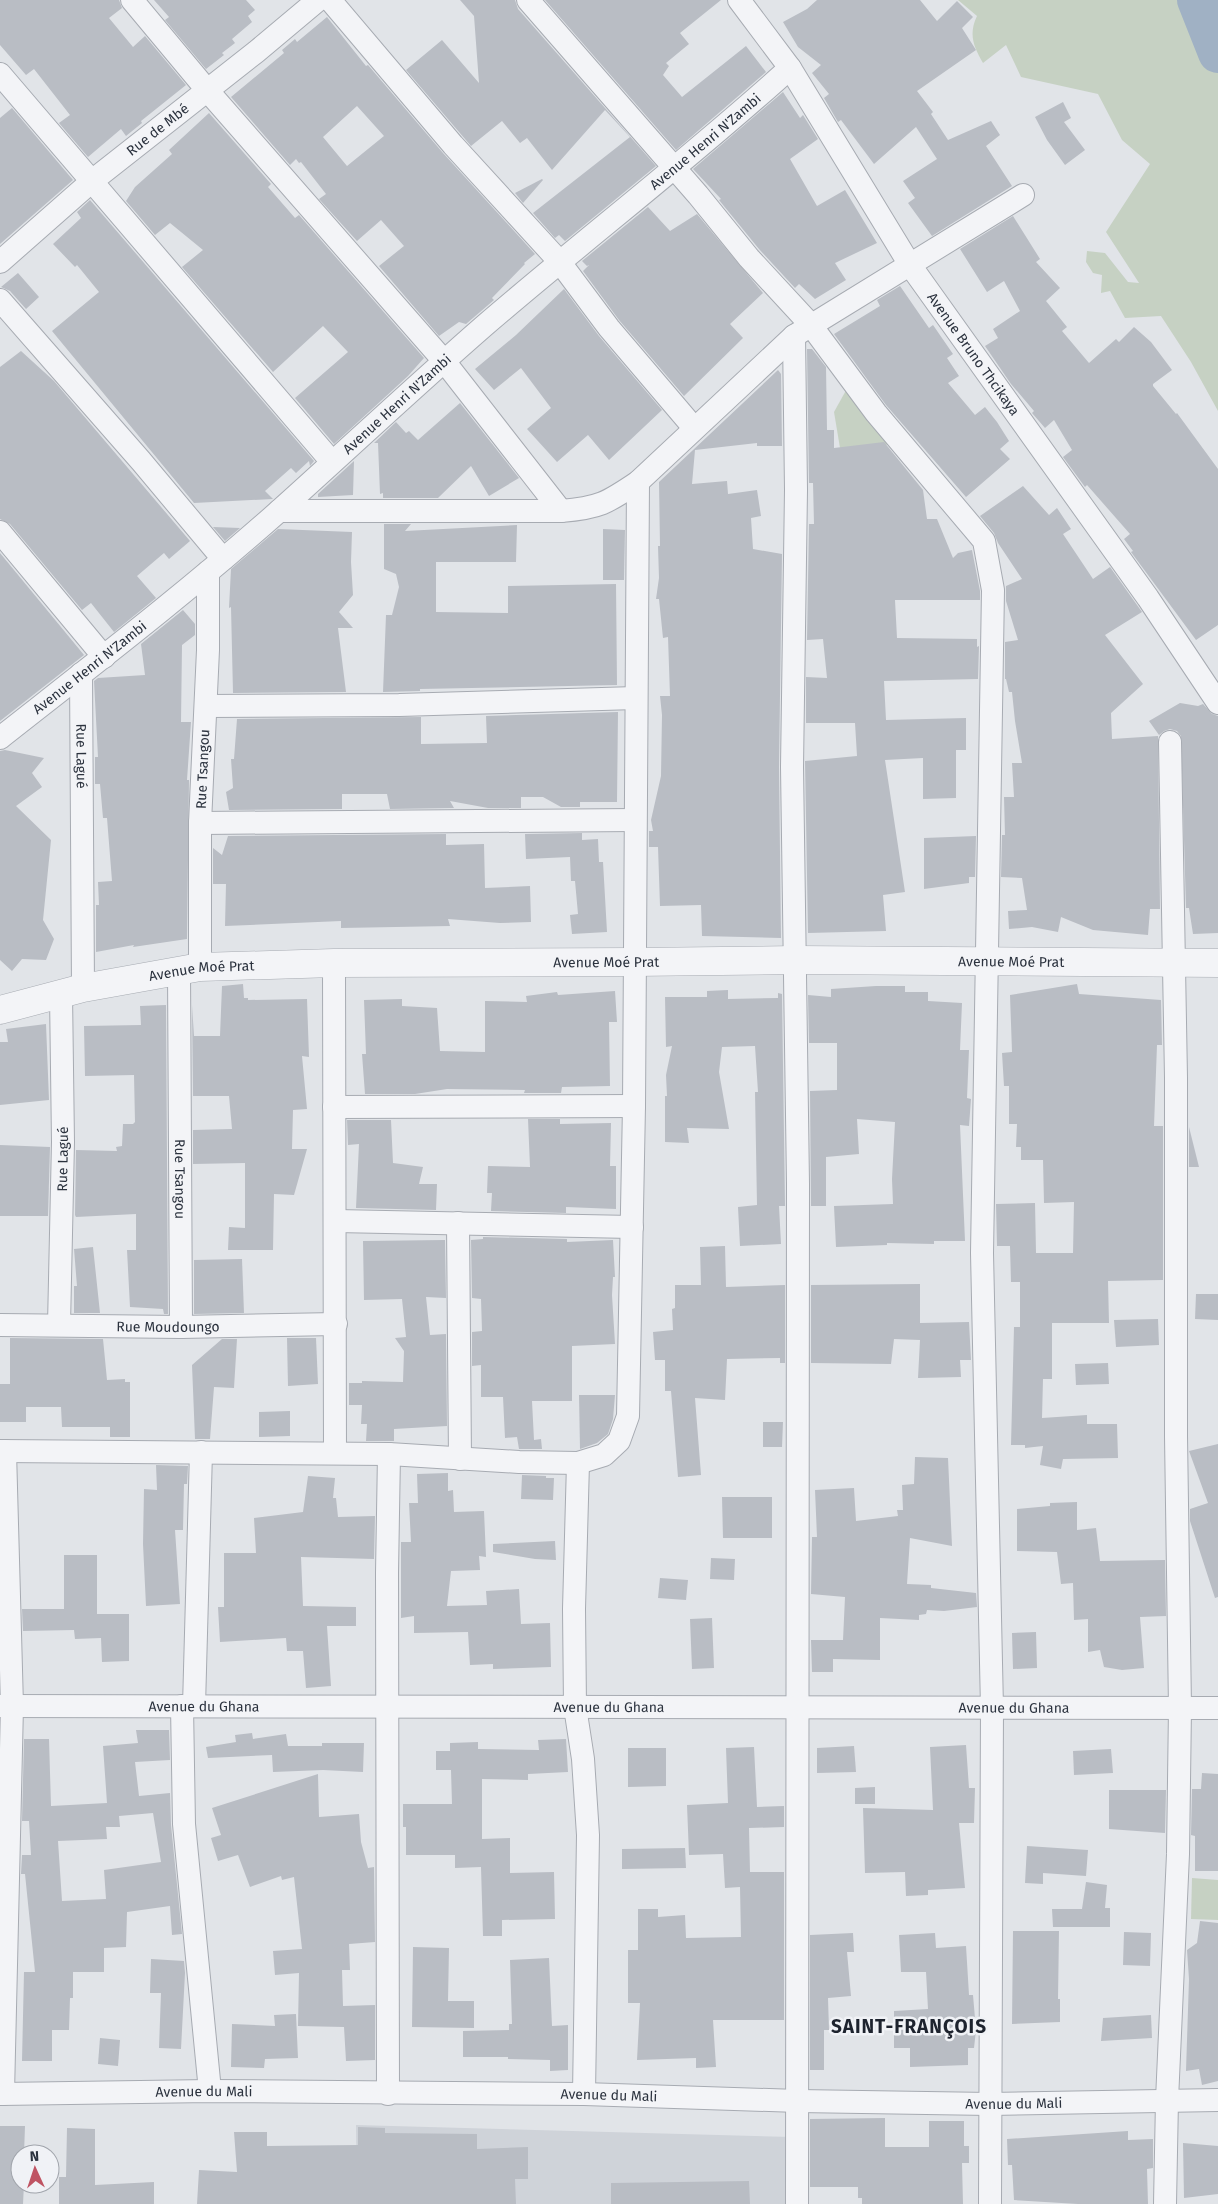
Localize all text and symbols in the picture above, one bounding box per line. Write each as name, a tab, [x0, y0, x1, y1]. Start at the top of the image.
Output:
street label: Avenue Henri N'Zambi	[647, 90, 765, 194]
street label: Rue de Mbé	[123, 100, 192, 160]
street label: Avenue Bruno Thcikaya	[923, 289, 1023, 419]
street label: Avenue Henri N'Zambi	[340, 351, 455, 458]
street label: Avenue Henri N'Zambi	[30, 618, 150, 718]
street label: Rue Lagué	[72, 723, 90, 789]
street label: Rue Tsangou	[193, 729, 213, 810]
street label: Avenue Moé Prat	[958, 953, 1065, 971]
street label: Avenue Moé Prat	[553, 954, 660, 971]
street label: Avenue Moé Prat	[148, 957, 256, 985]
street label: Rue Lagué	[54, 1126, 72, 1192]
street label: Rue Tsangou	[171, 1139, 188, 1219]
street label: Rue Moudoungo	[116, 1318, 220, 1336]
street label: Avenue du Ghana	[148, 1698, 260, 1715]
street label: Avenue du Ghana	[553, 1699, 665, 1716]
street label: Avenue du Ghana	[958, 1700, 1070, 1717]
district label: SAINT-FRANÇOIS	[831, 2015, 987, 2039]
street label: Avenue du Mali	[155, 2083, 253, 2101]
street label: Avenue du Mali	[560, 2086, 658, 2105]
street label: Avenue du Mali	[965, 2095, 1062, 2113]
north arrow	[10, 2144, 60, 2194]
text: N	[29, 2148, 39, 2165]

